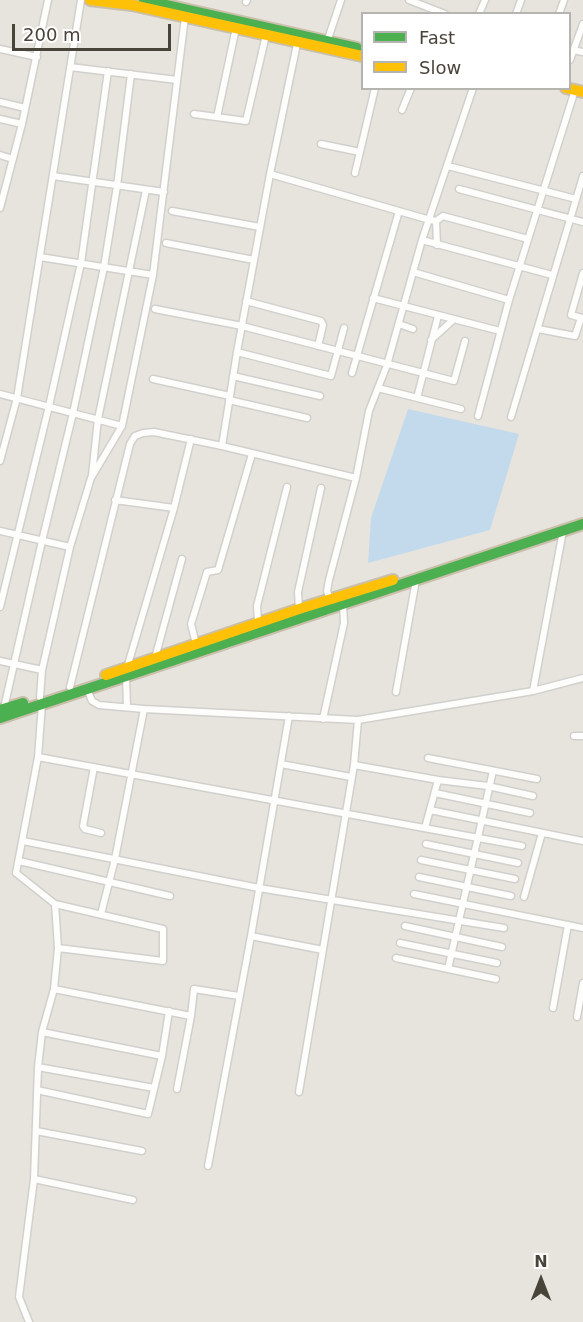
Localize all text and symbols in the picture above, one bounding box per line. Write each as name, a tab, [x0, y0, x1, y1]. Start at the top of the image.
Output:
scale bar	[15, 12, 174, 50]
legend	[361, 12, 571, 90]
text: 200 m	[23, 24, 81, 45]
text: Fast	[419, 27, 455, 48]
text: Slow	[419, 57, 461, 78]
north arrow	[511, 1250, 571, 1310]
text: N	[534, 1252, 548, 1271]

